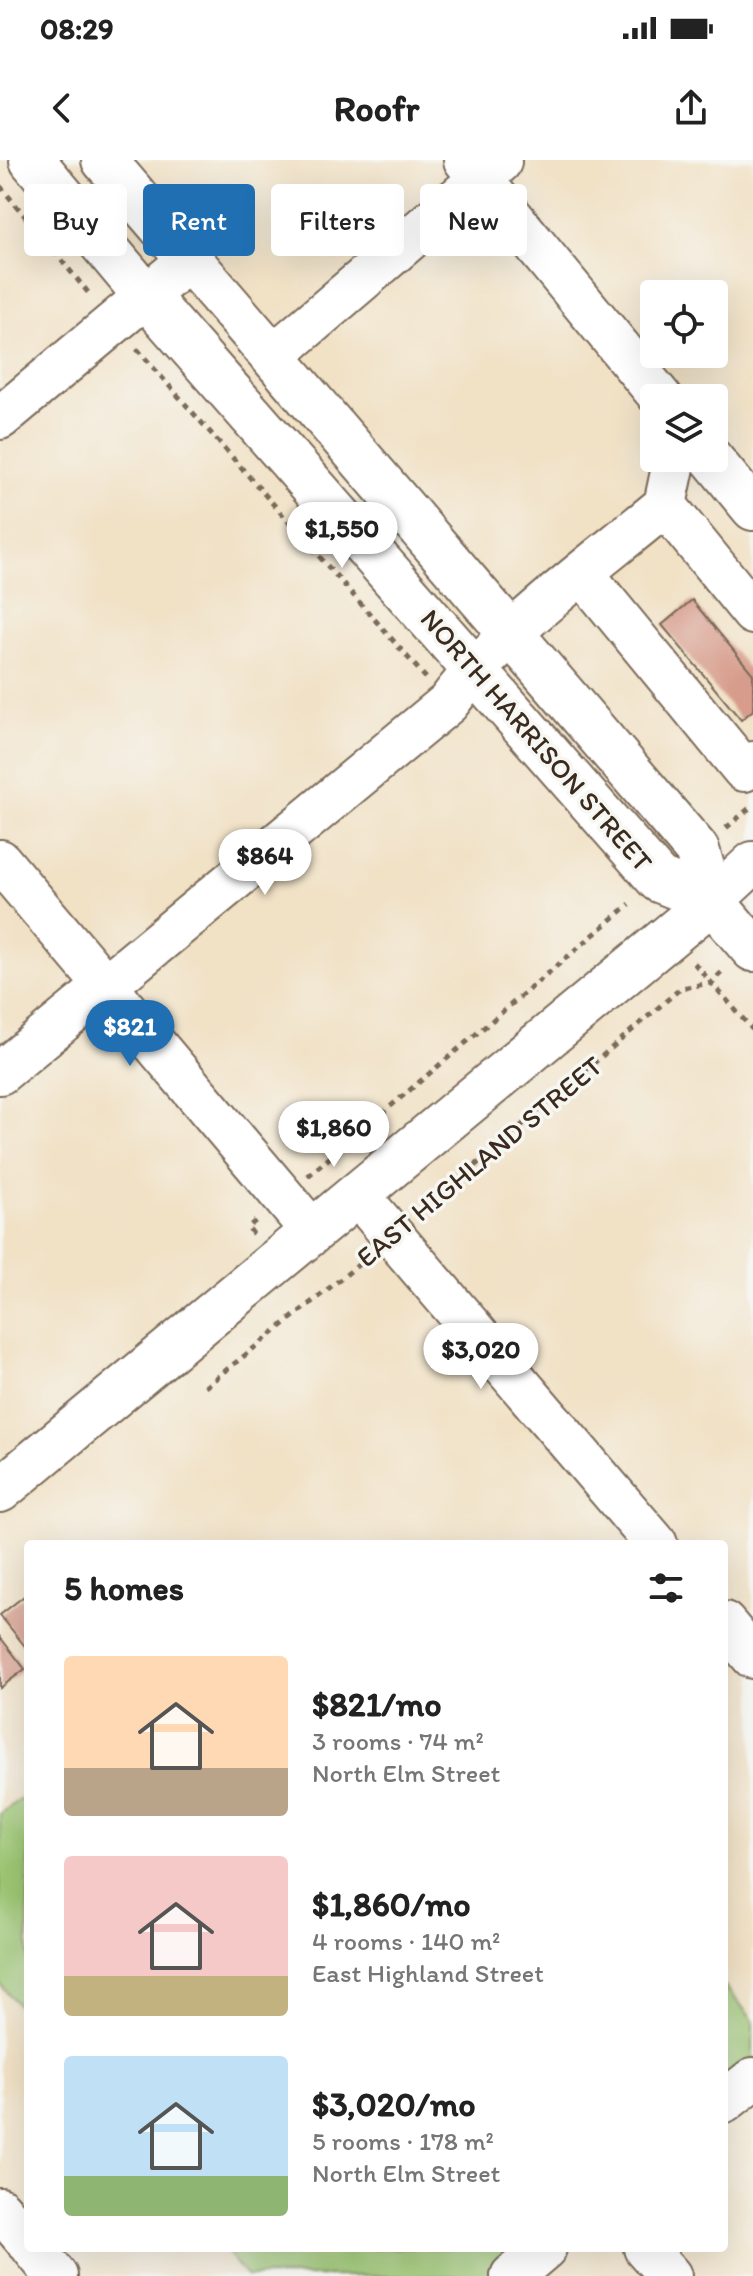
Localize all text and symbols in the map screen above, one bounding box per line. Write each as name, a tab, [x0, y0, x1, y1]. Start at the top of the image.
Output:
text: 08:29	[40, 10, 114, 47]
icon: back	[40, 86, 84, 130]
icon: share	[669, 86, 713, 130]
text: Roofr	[334, 87, 419, 130]
chip: Buy	[24, 184, 127, 256]
chip: Rent	[143, 184, 255, 256]
chip: Filters	[271, 184, 404, 256]
chip: New	[420, 184, 527, 256]
map controls	[640, 280, 728, 472]
button: locate	[640, 280, 728, 368]
button: layers	[640, 384, 728, 472]
pin: $1,550	[277, 502, 407, 570]
text: $1,550	[305, 512, 379, 544]
street label: NORTH HARRISON STREET	[414, 602, 660, 878]
pin: $864	[218, 829, 312, 897]
text: $864	[237, 839, 293, 871]
pin: $821	[83, 1000, 177, 1068]
text: $821	[103, 1010, 157, 1042]
street label: EAST HIGHLAND STREET	[349, 1048, 609, 1274]
pin: $1,860	[269, 1101, 399, 1169]
text: $1,860	[296, 1111, 372, 1143]
pin: $3,020	[416, 1323, 546, 1391]
text: $3,020	[441, 1333, 521, 1365]
icon: filters	[644, 1566, 688, 1610]
text: 5 homes	[64, 1568, 184, 1609]
text: $821/mo	[312, 1684, 442, 1725]
icon: home	[128, 1688, 224, 1784]
text: 3 rooms · 74 m²	[312, 1725, 484, 1757]
text: North Elm Street	[312, 1757, 500, 1789]
text: $1,860/mo	[312, 1884, 471, 1925]
icon: home	[128, 1888, 224, 1984]
text: 4 rooms · 140 m²	[312, 1925, 500, 1957]
text: East Highland Street	[312, 1957, 544, 1989]
text: $3,020/mo	[312, 2084, 476, 2125]
icon: home	[128, 2088, 224, 2184]
text: 5 rooms · 178 m²	[312, 2125, 494, 2157]
text: North Elm Street	[312, 2157, 500, 2189]

